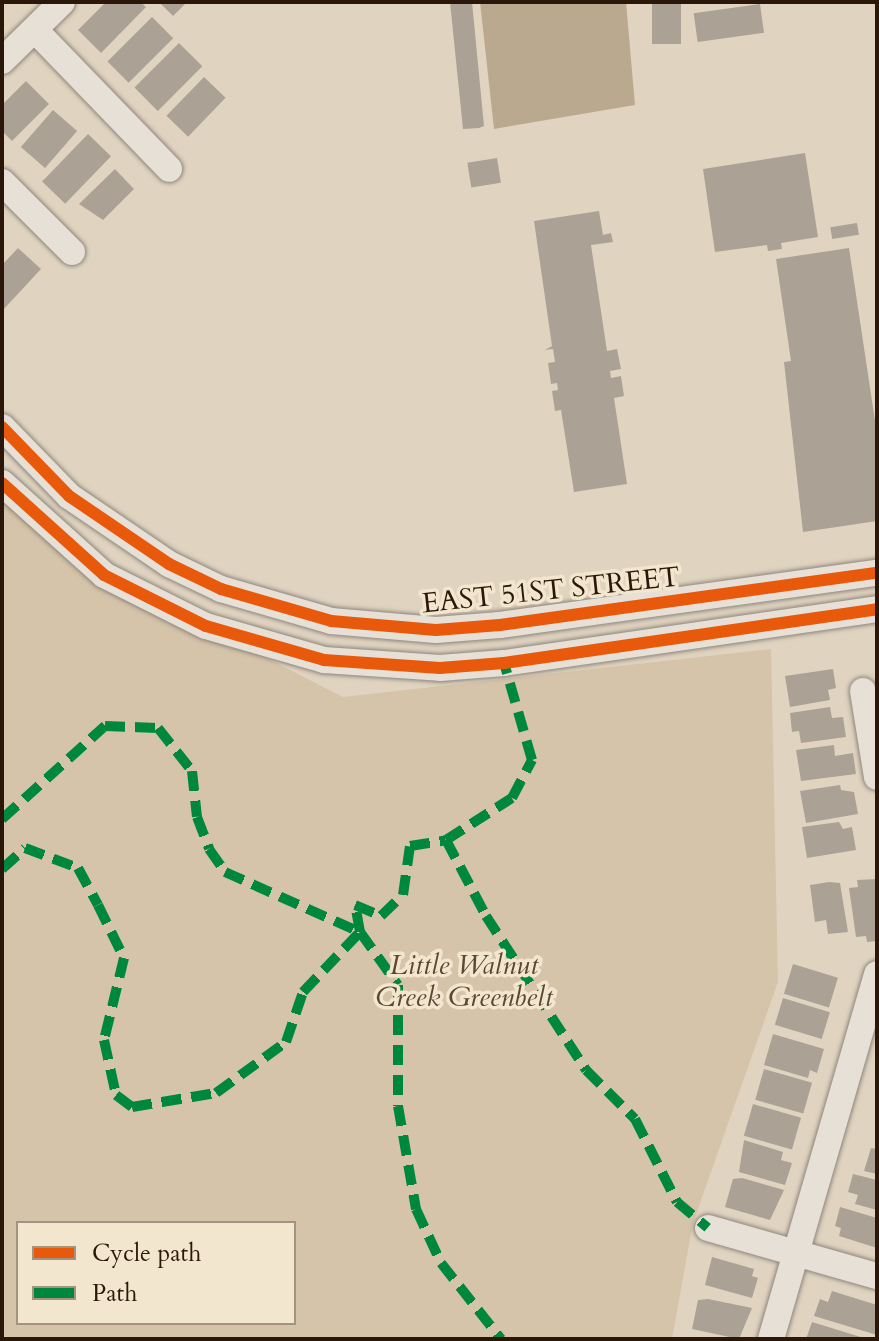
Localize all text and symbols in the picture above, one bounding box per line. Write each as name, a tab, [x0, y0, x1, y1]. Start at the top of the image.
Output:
street label: EAST 51ST STREET	[420, 560, 682, 620]
park label: Little Walnut Creek Greenbelt	[375, 948, 553, 1014]
legend	[16, 1221, 296, 1325]
text: Cycle path	[92, 1237, 201, 1270]
text: Path	[92, 1277, 137, 1310]

